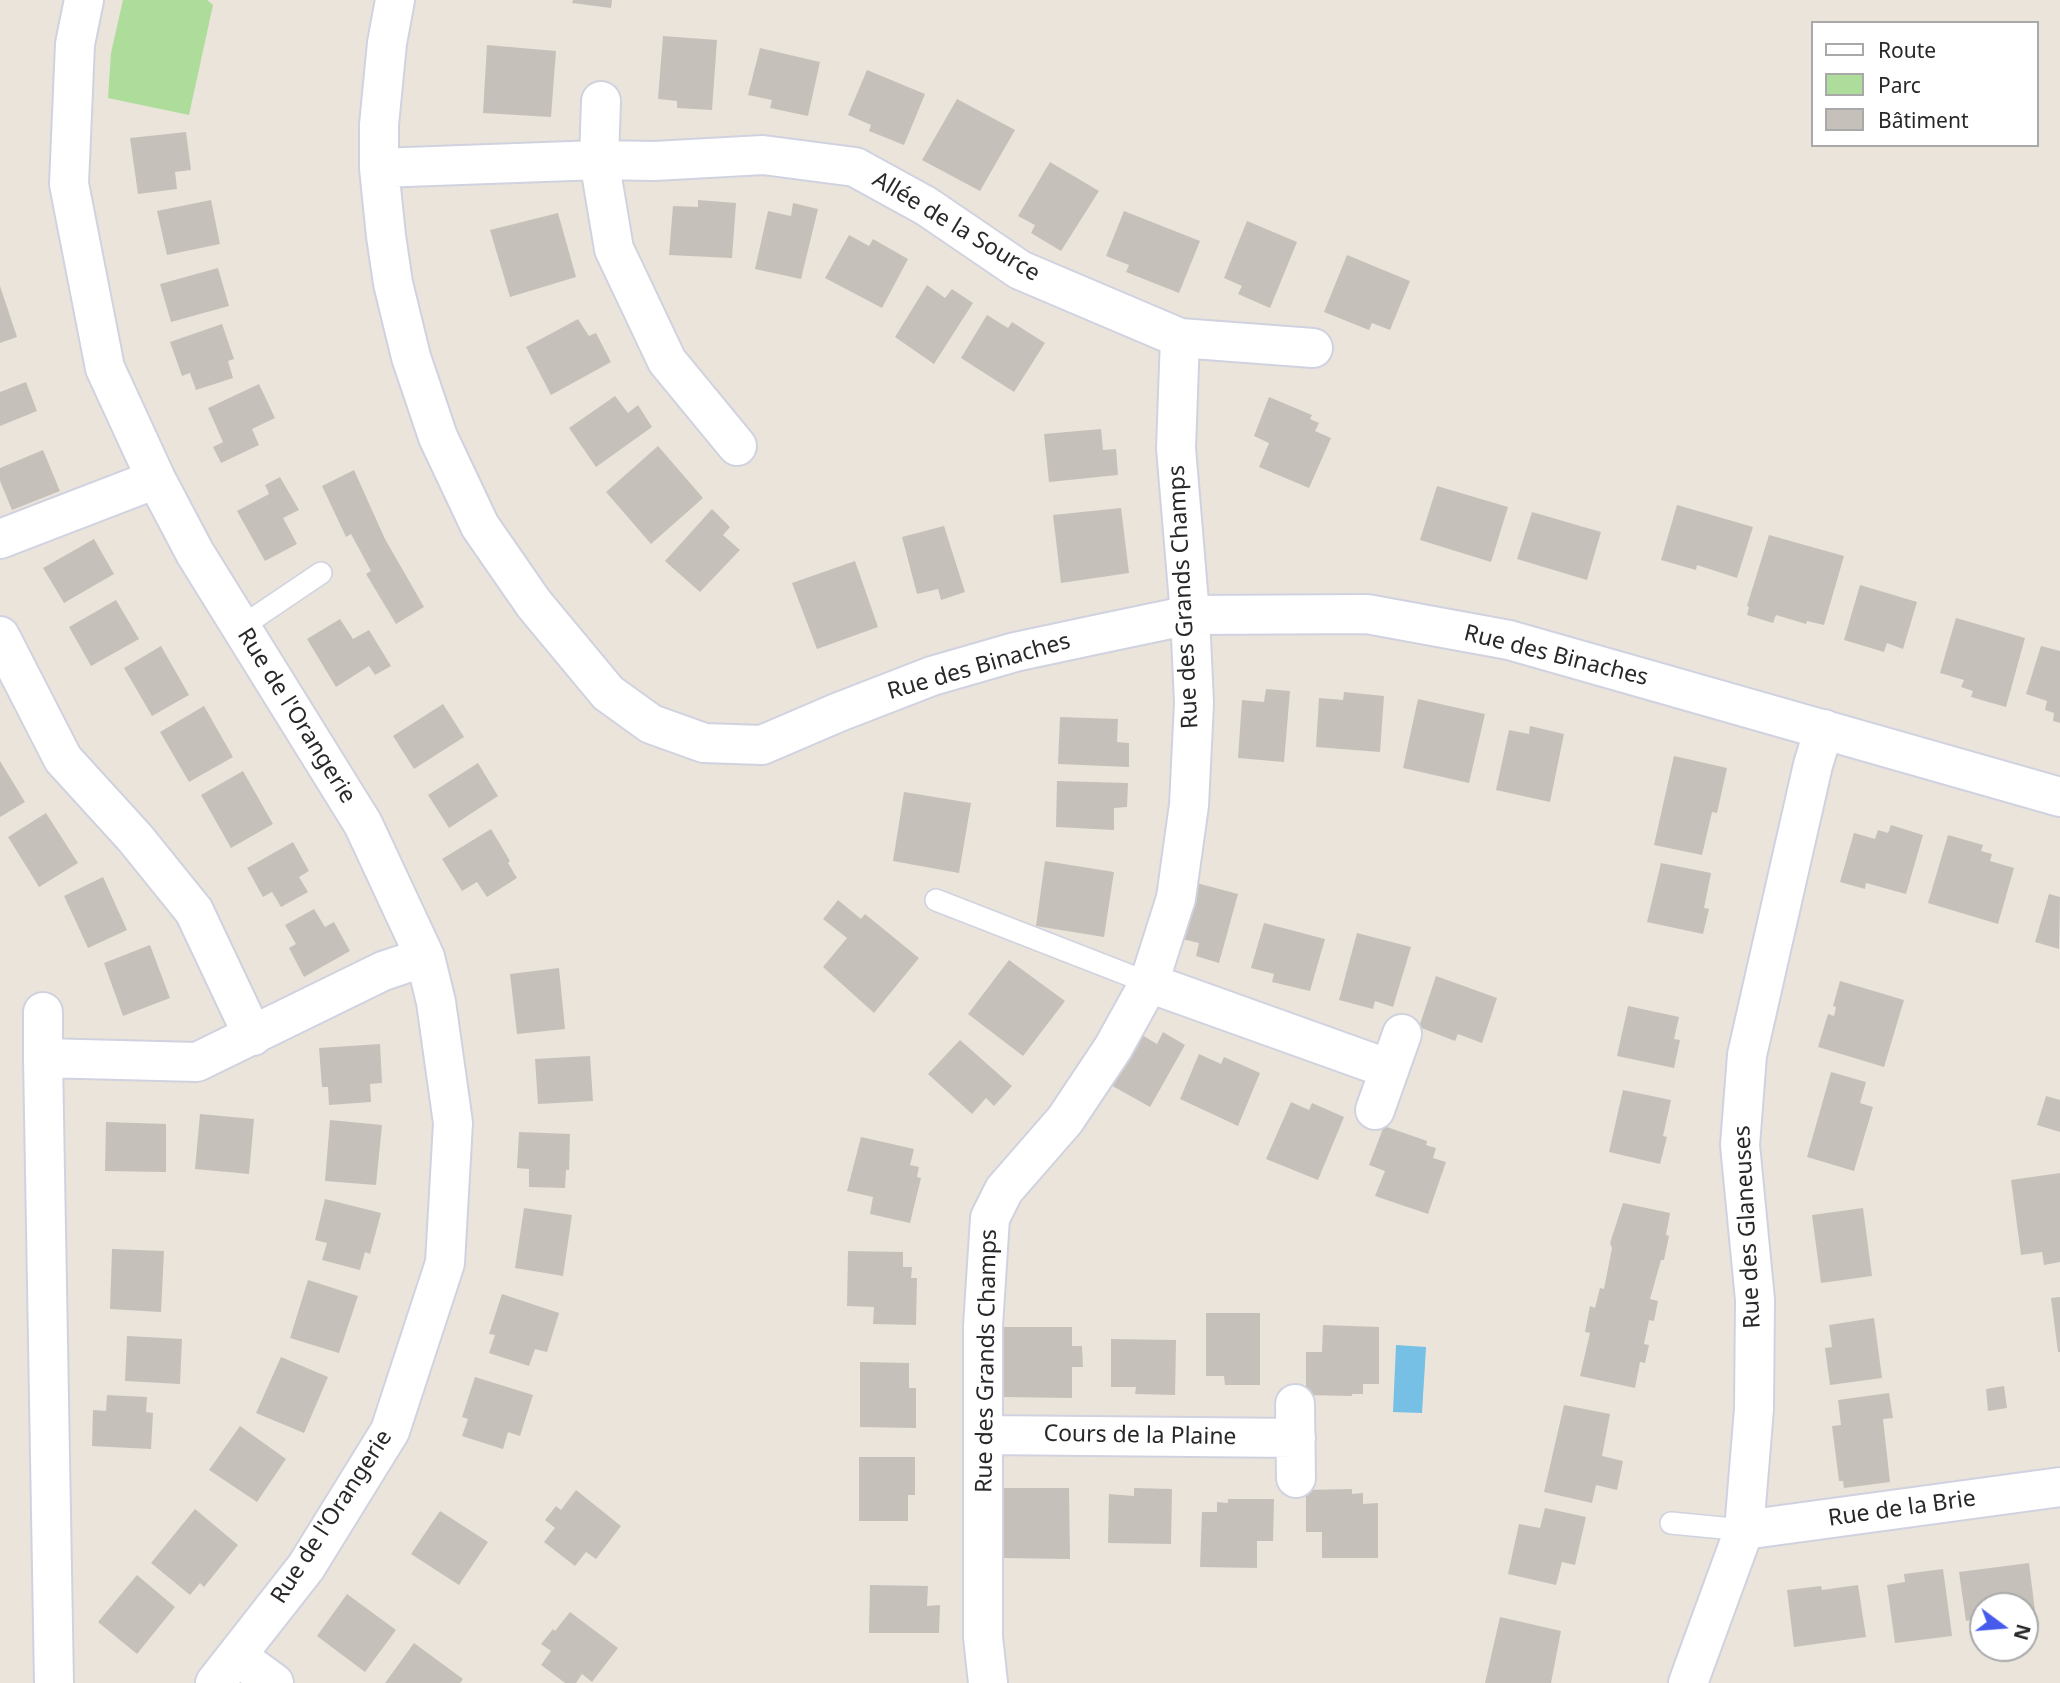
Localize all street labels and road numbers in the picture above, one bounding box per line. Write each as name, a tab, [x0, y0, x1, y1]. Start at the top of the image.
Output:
street label: Allée de la Source	[867, 166, 1045, 288]
street label: Rue des Grands Champs	[1163, 464, 1205, 730]
street label: Rue des Binaches	[1461, 620, 1651, 692]
street label: Rue de l'Orangerie	[231, 623, 361, 809]
street label: Rue des Binaches	[884, 628, 1074, 706]
street label: Rue des Glaneuses	[1729, 1125, 1767, 1329]
street label: Rue des Grands Champs	[971, 1229, 1003, 1493]
street label: Cours de la Plaine	[1043, 1421, 1237, 1451]
street label: Rue de l'Orangerie	[266, 1425, 398, 1609]
street label: Rue de la Brie	[1826, 1485, 1978, 1533]

